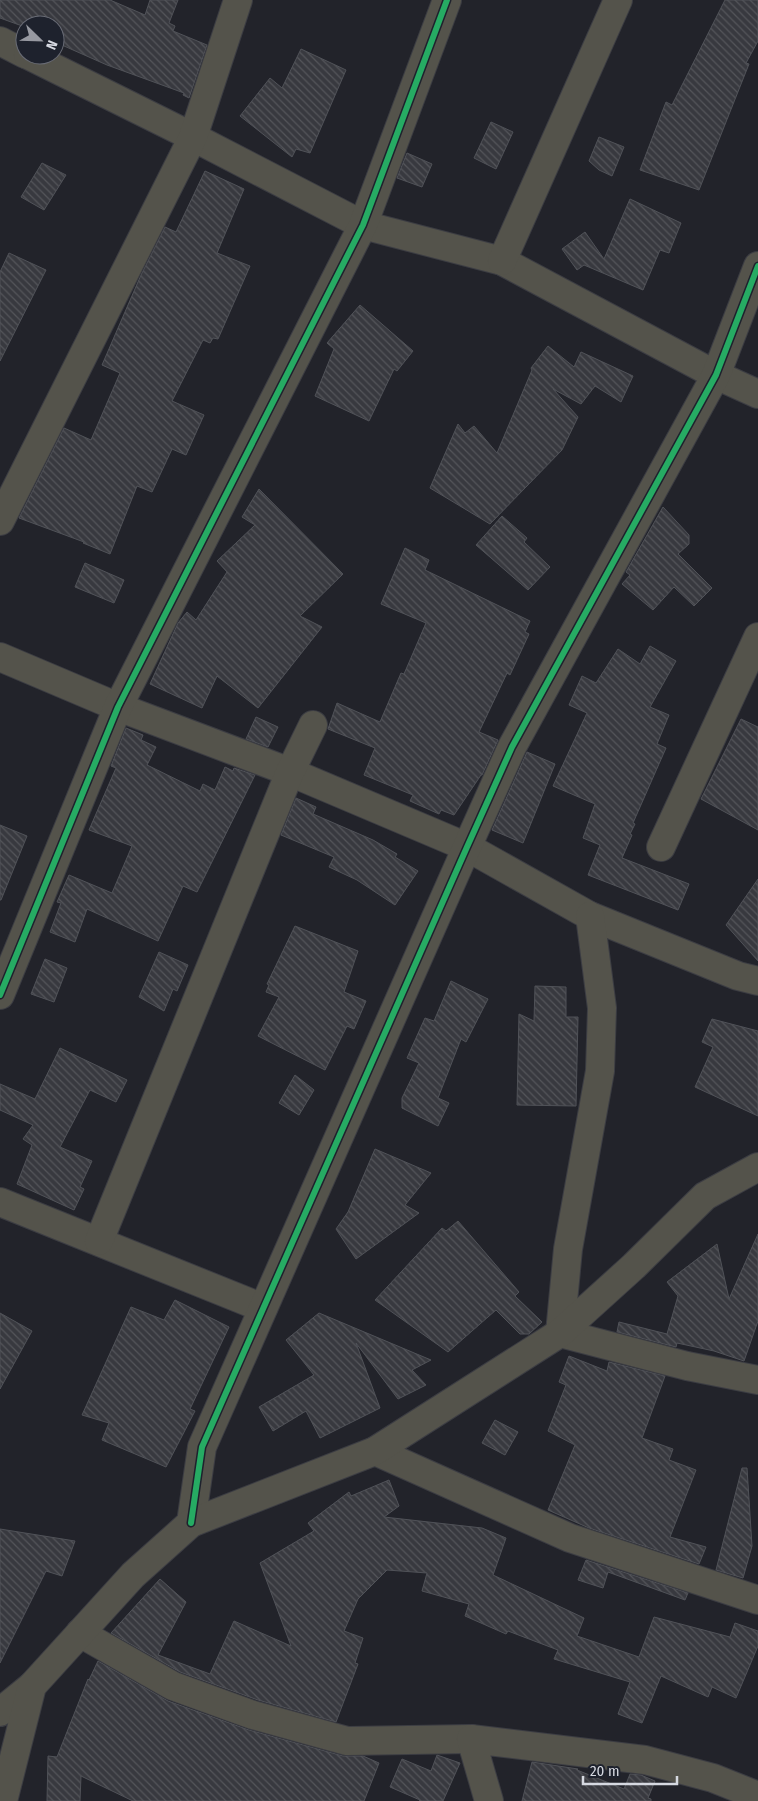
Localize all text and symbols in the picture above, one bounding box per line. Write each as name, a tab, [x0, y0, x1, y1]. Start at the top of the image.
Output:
north arrow	[15, 15, 65, 65]
text: N	[42, 38, 61, 52]
scale bar	[583, 1754, 677, 1786]
text: 20 m	[590, 1762, 620, 1780]

